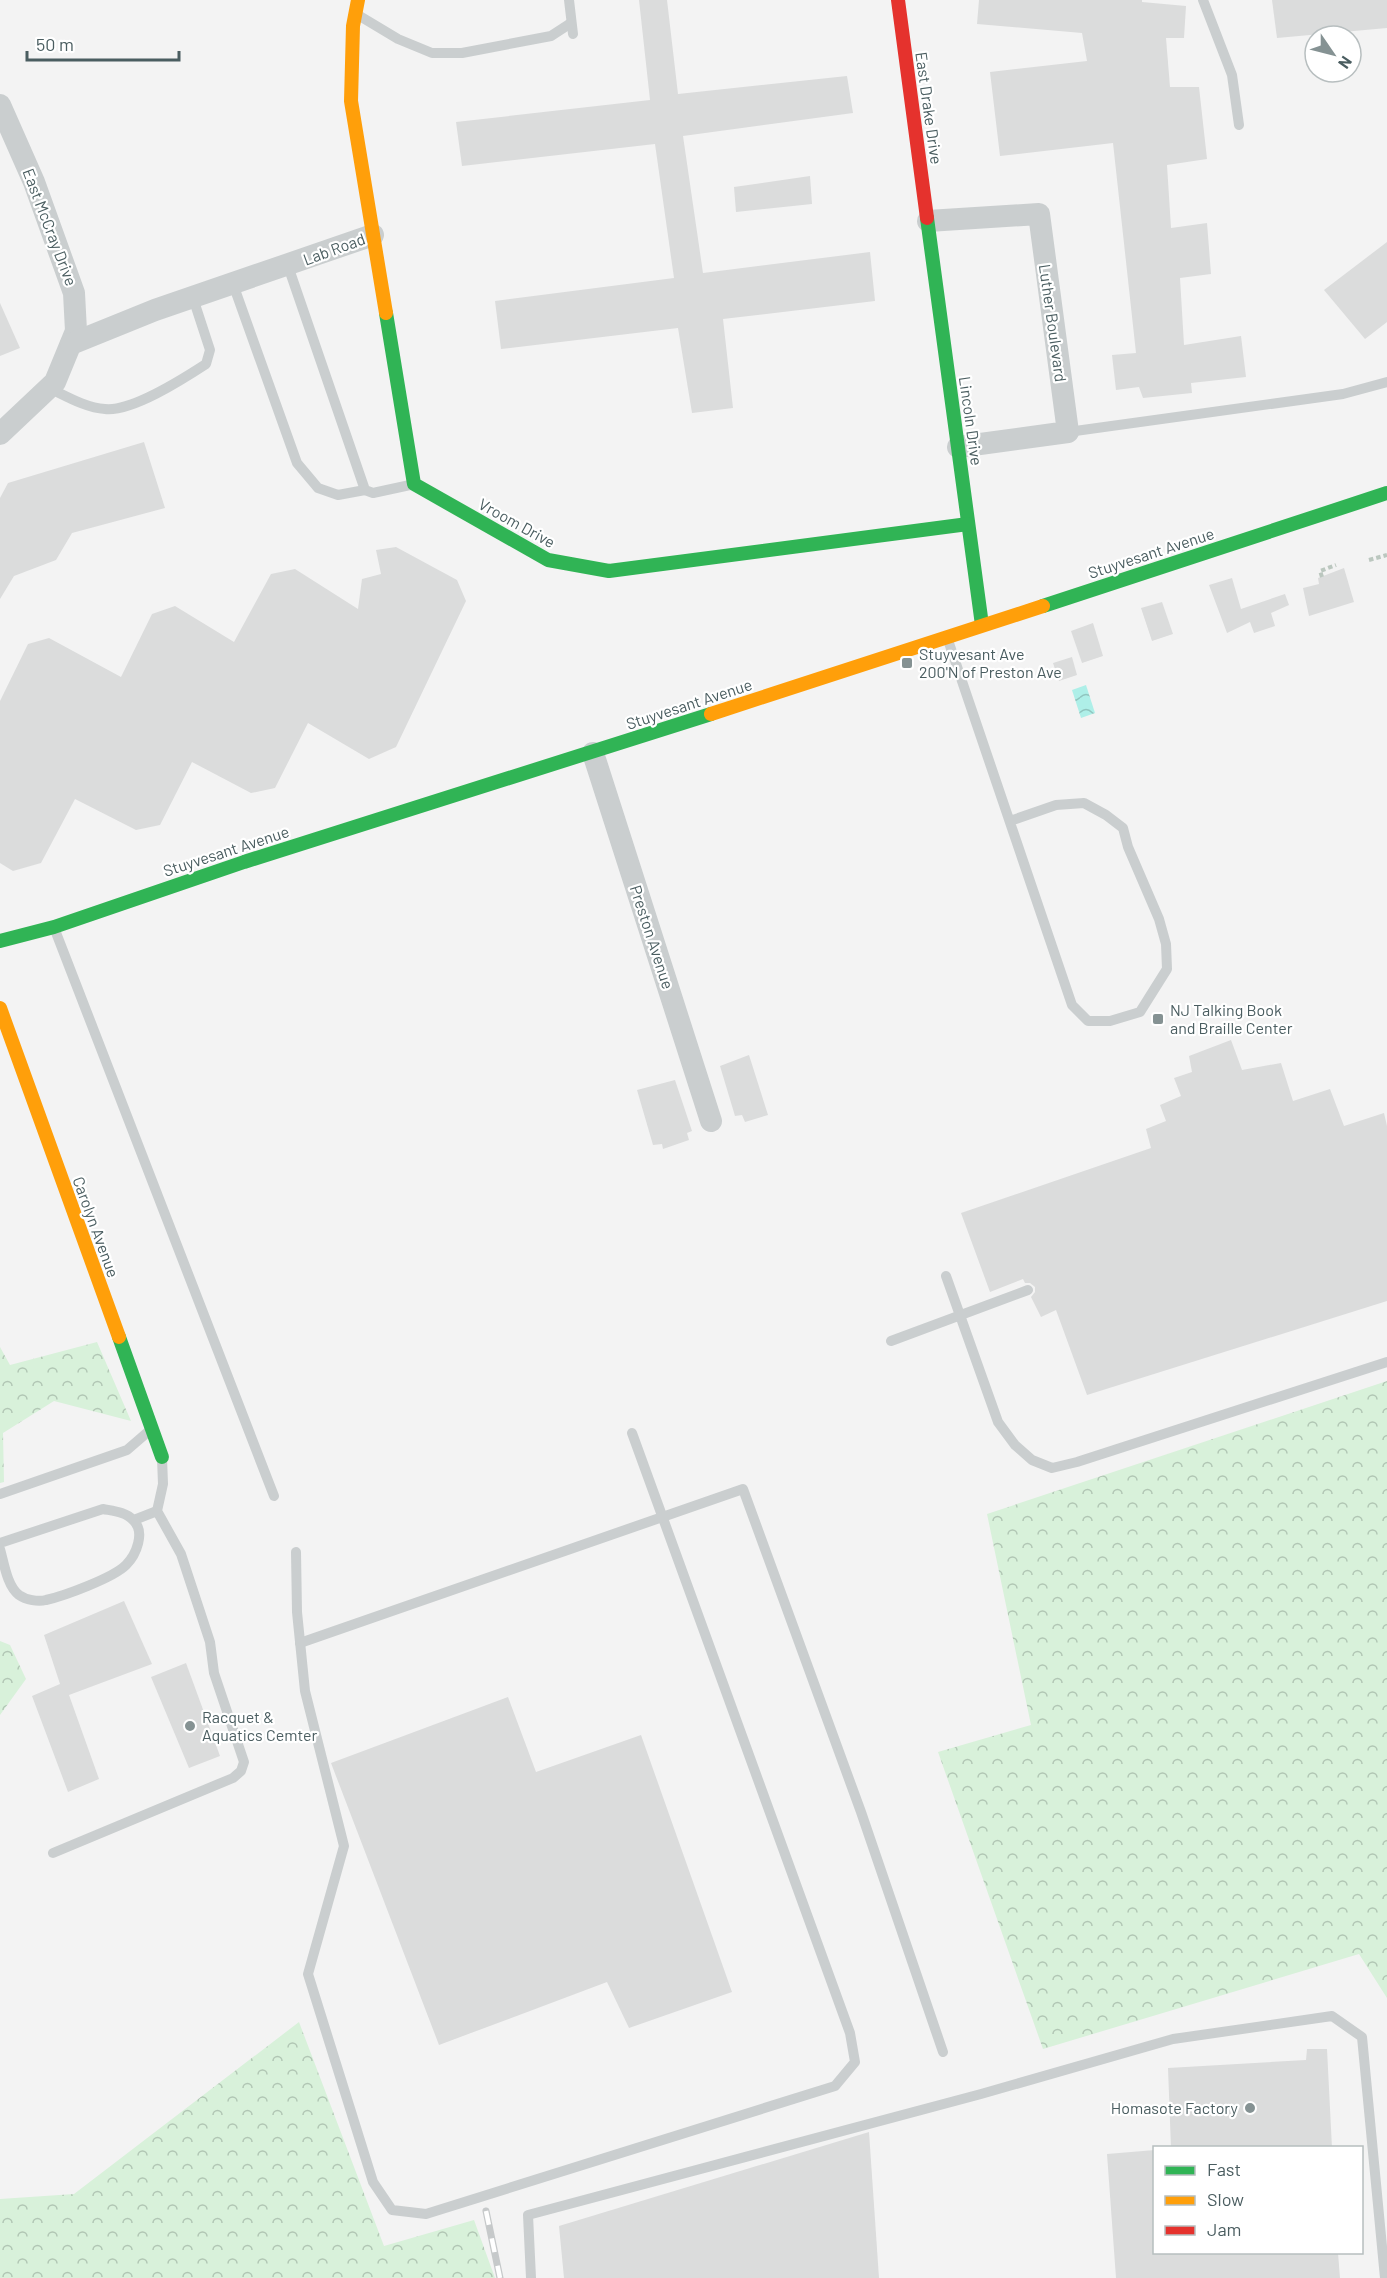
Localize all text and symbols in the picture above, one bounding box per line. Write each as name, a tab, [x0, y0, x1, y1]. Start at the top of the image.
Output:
scale bar	[27, 24, 178, 62]
north arrow	[1303, 24, 1363, 84]
text: 50 m	[36, 33, 74, 55]
street label: East Drake Drive	[912, 50, 947, 165]
text: N	[1335, 53, 1357, 73]
street label: East McCray Drive	[19, 165, 82, 288]
street label: Lab Road	[300, 229, 367, 269]
street label: Luther Boulevard	[1036, 263, 1071, 383]
street label: Lincoln Drive	[956, 375, 987, 467]
street label: Vroom Drive	[476, 494, 559, 551]
street label: Stuyvesant Avenue	[1086, 523, 1216, 582]
place label: Stuyvesant Ave 200'N of Preston Ave	[919, 644, 1062, 681]
marker: Stuyvesant Ave 200'N of Preston Ave	[900, 656, 914, 670]
street label: Stuyvesant Avenue	[624, 674, 754, 733]
street label: Stuyvesant Avenue	[161, 821, 291, 880]
street label: Preston Avenue	[627, 882, 678, 991]
place label: NJ Talking Book and Braille Center	[1170, 1000, 1293, 1037]
marker: NJ Talking Book and Braille Center	[1151, 1012, 1165, 1026]
street label: Carolyn Avenue	[69, 1174, 124, 1280]
place label: Racquet & Aquatics Cemter	[202, 1707, 318, 1744]
marker: Racquet & Aquatics Cemter	[183, 1719, 197, 1733]
place label: Homasote Factory	[1111, 2098, 1239, 2117]
marker: Homasote Factory	[1243, 2101, 1257, 2115]
legend	[1153, 2146, 1363, 2254]
text: Fast	[1207, 2158, 1241, 2180]
text: Slow	[1207, 2188, 1244, 2210]
text: Jam	[1207, 2218, 1241, 2240]

